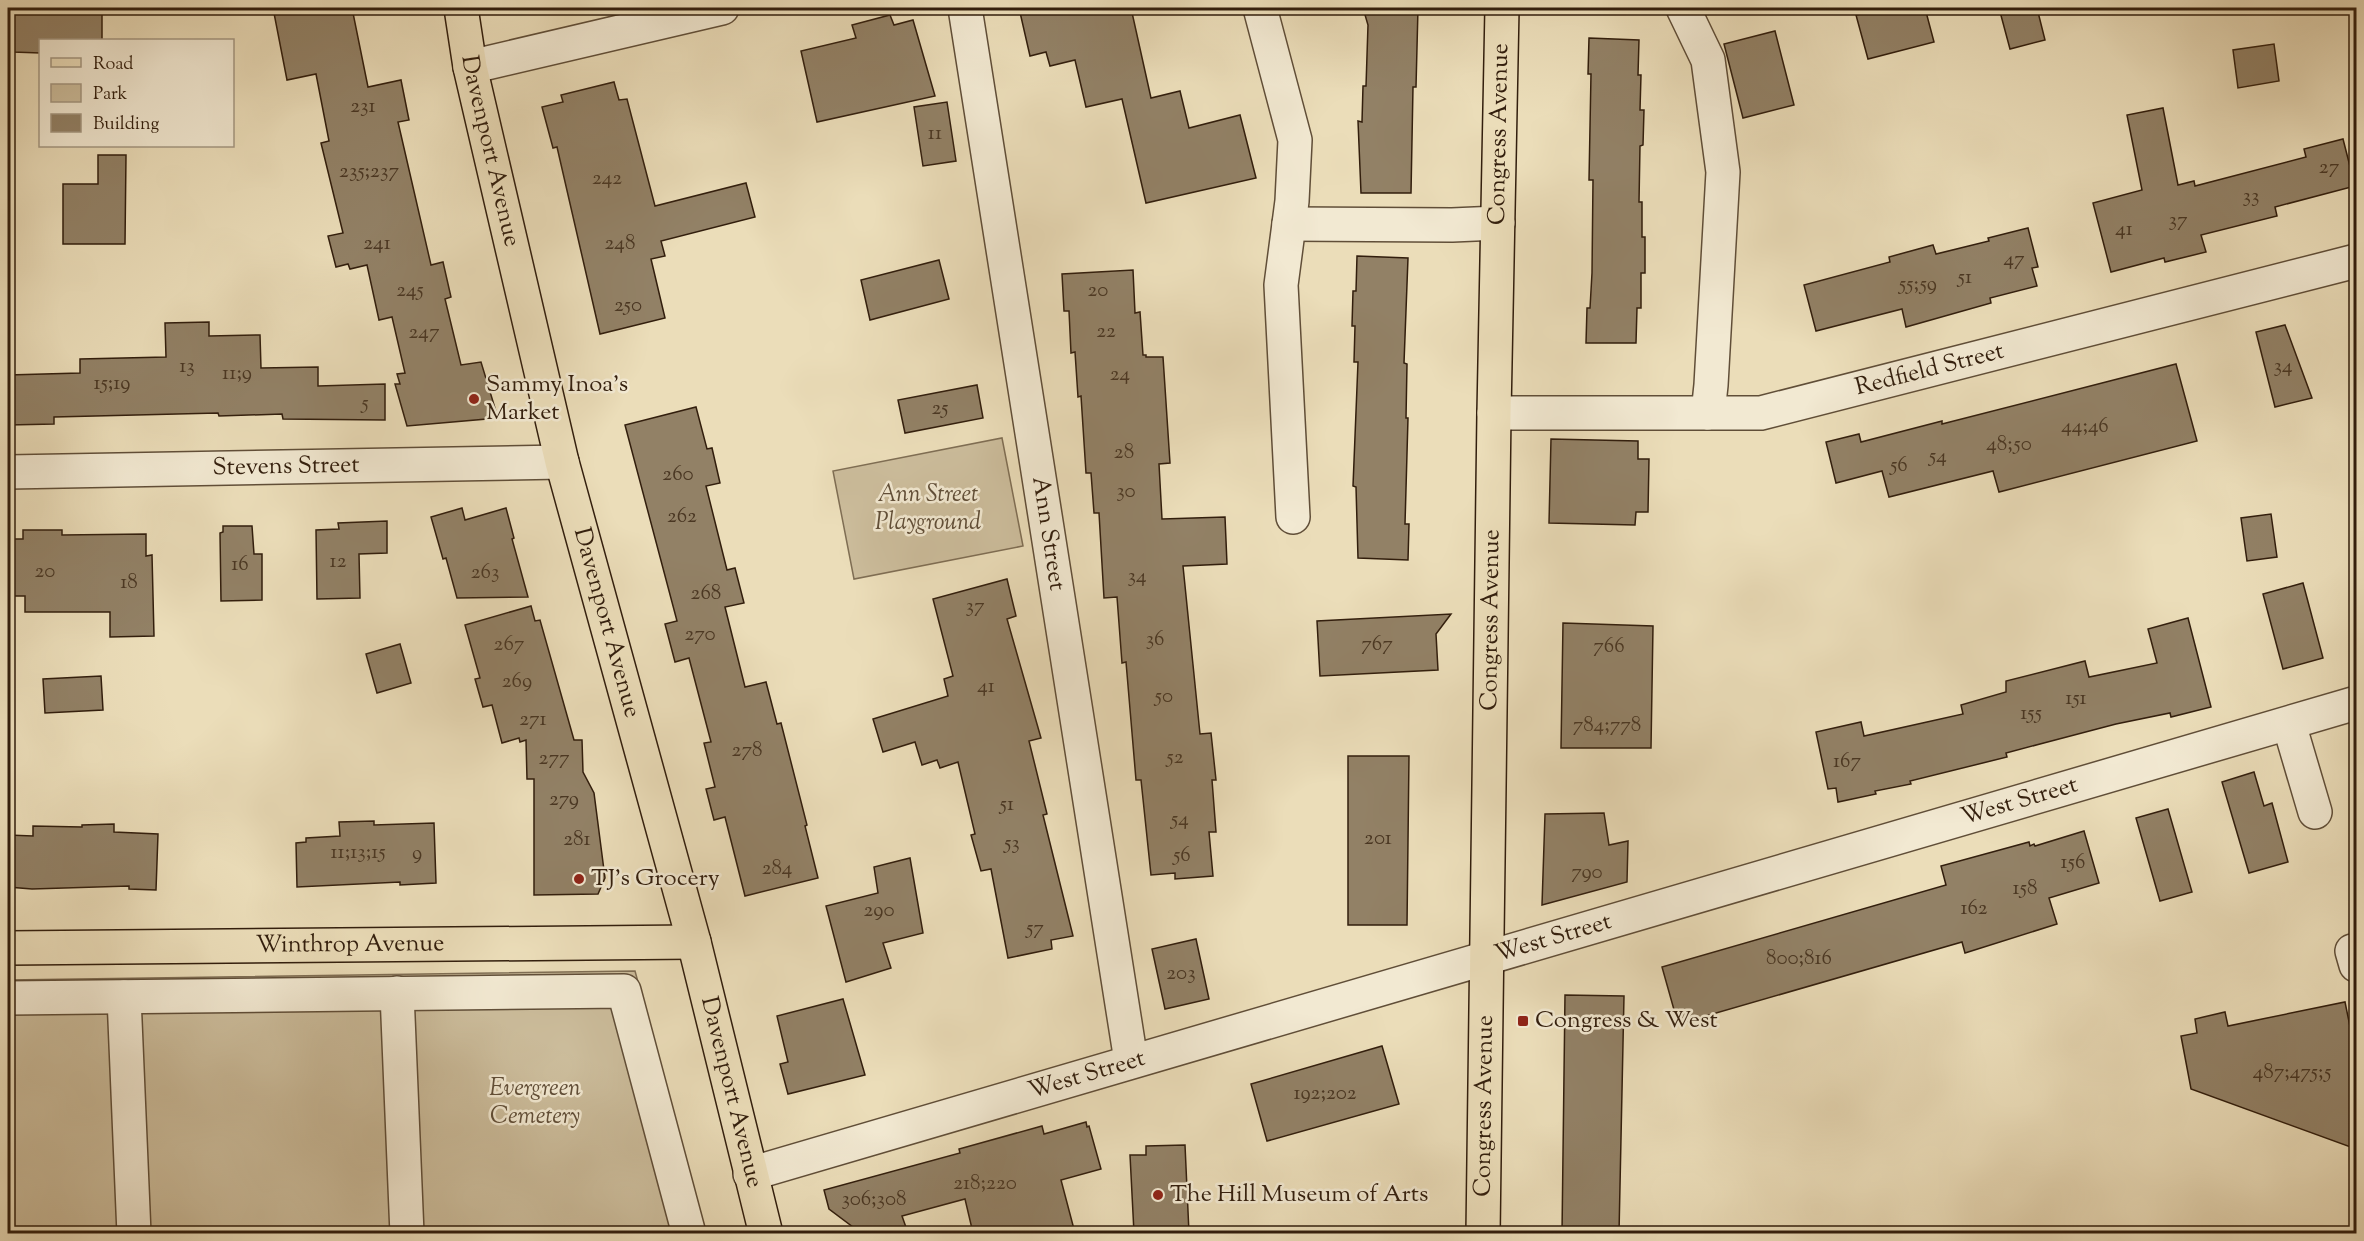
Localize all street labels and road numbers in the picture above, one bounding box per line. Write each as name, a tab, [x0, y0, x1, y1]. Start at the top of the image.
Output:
street label: Congress Avenue	[1481, 43, 1518, 225]
street label: Davenport Avenue	[451, 53, 528, 250]
street label: Redfield Street	[1851, 335, 2008, 405]
street label: Stevens Street	[212, 449, 360, 485]
street label: Ann Street	[1022, 474, 1074, 593]
street label: Davenport Avenue	[564, 524, 649, 722]
street label: Congress Avenue	[1473, 529, 1509, 711]
street label: West Street	[1957, 768, 2082, 835]
street label: West Street	[1491, 905, 1616, 972]
street label: Winthrop Avenue	[256, 927, 444, 963]
street label: Davenport Avenue	[691, 993, 771, 1192]
street label: Congress Avenue	[1466, 1015, 1503, 1197]
street label: West Street	[1024, 1042, 1149, 1108]

